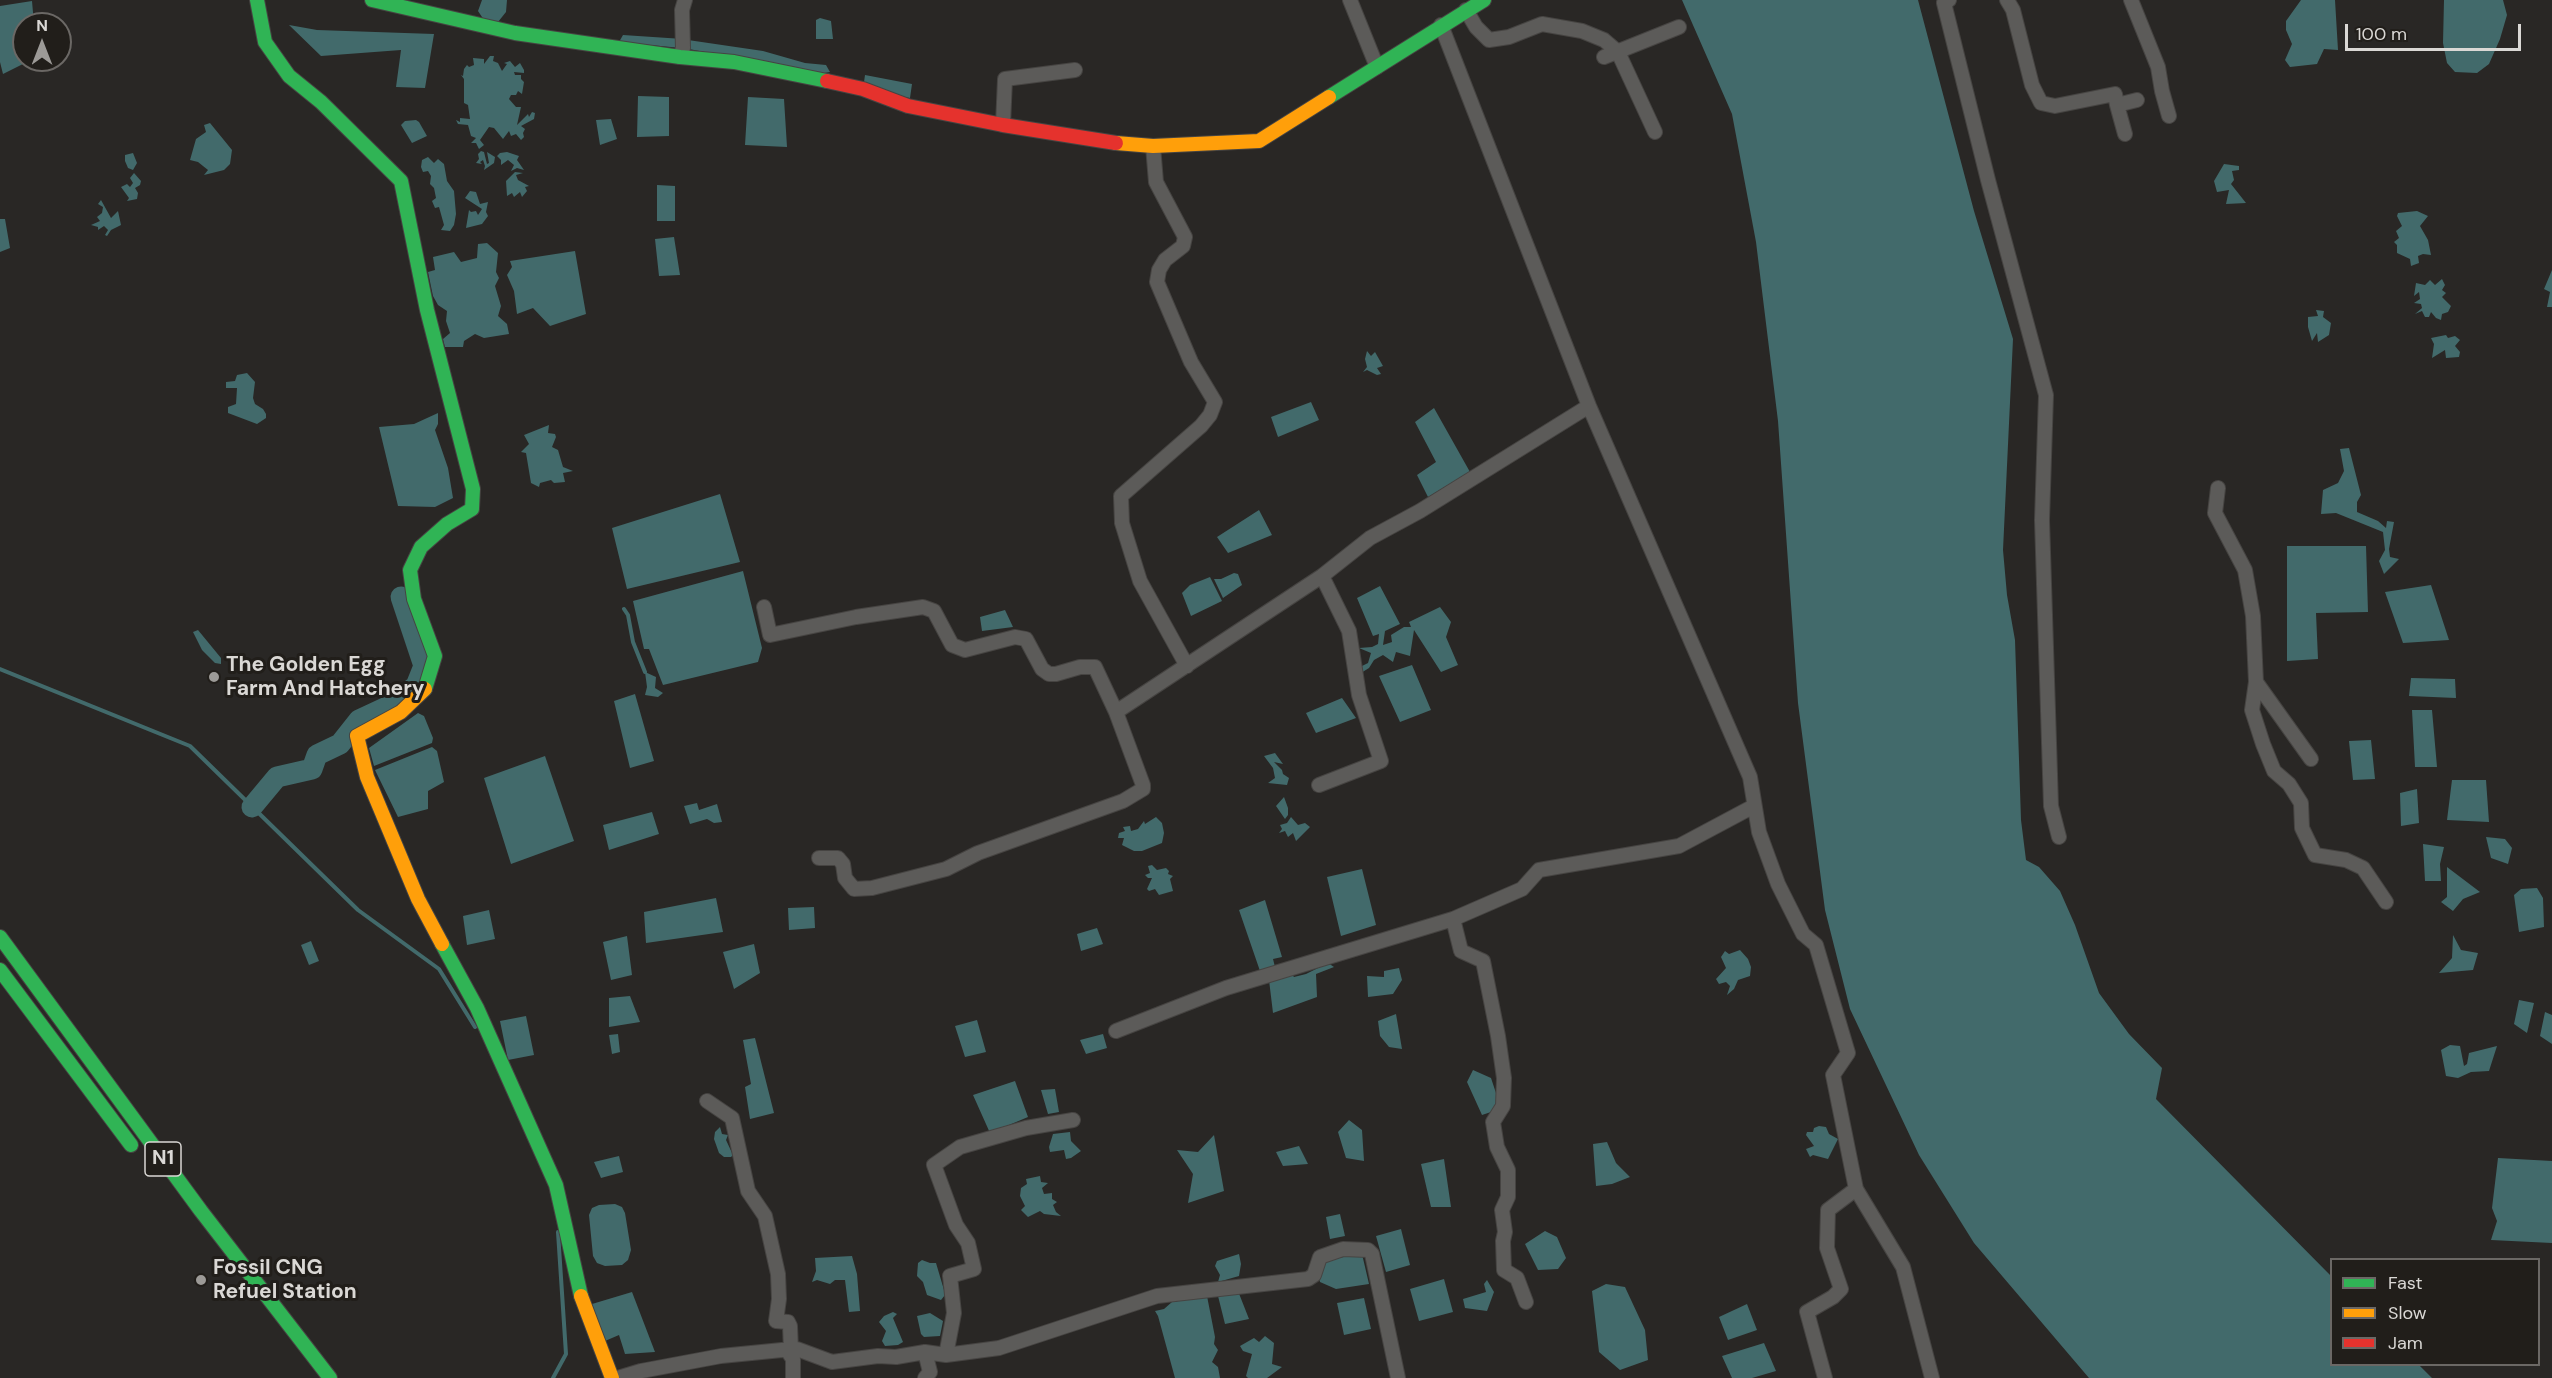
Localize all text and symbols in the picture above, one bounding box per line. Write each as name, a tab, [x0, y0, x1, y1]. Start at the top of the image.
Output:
north arrow	[12, 12, 72, 72]
scale bar	[2348, 12, 2524, 50]
text: N	[36, 15, 48, 36]
text: 100 m	[2356, 22, 2407, 46]
place label: The Golden Egg Farm And Hatchery	[226, 652, 425, 702]
marker: The Golden Egg Farm And Hatchery	[207, 670, 221, 684]
road number: N1	[145, 1142, 181, 1176]
place label: Fossil CNG Refuel Station	[213, 1255, 357, 1305]
legend	[2330, 1258, 2540, 1366]
text: Fast	[2388, 1271, 2423, 1295]
marker: Fossil CNG Refuel Station	[194, 1273, 208, 1287]
text: Slow	[2388, 1301, 2427, 1325]
text: Jam	[2388, 1331, 2423, 1355]

